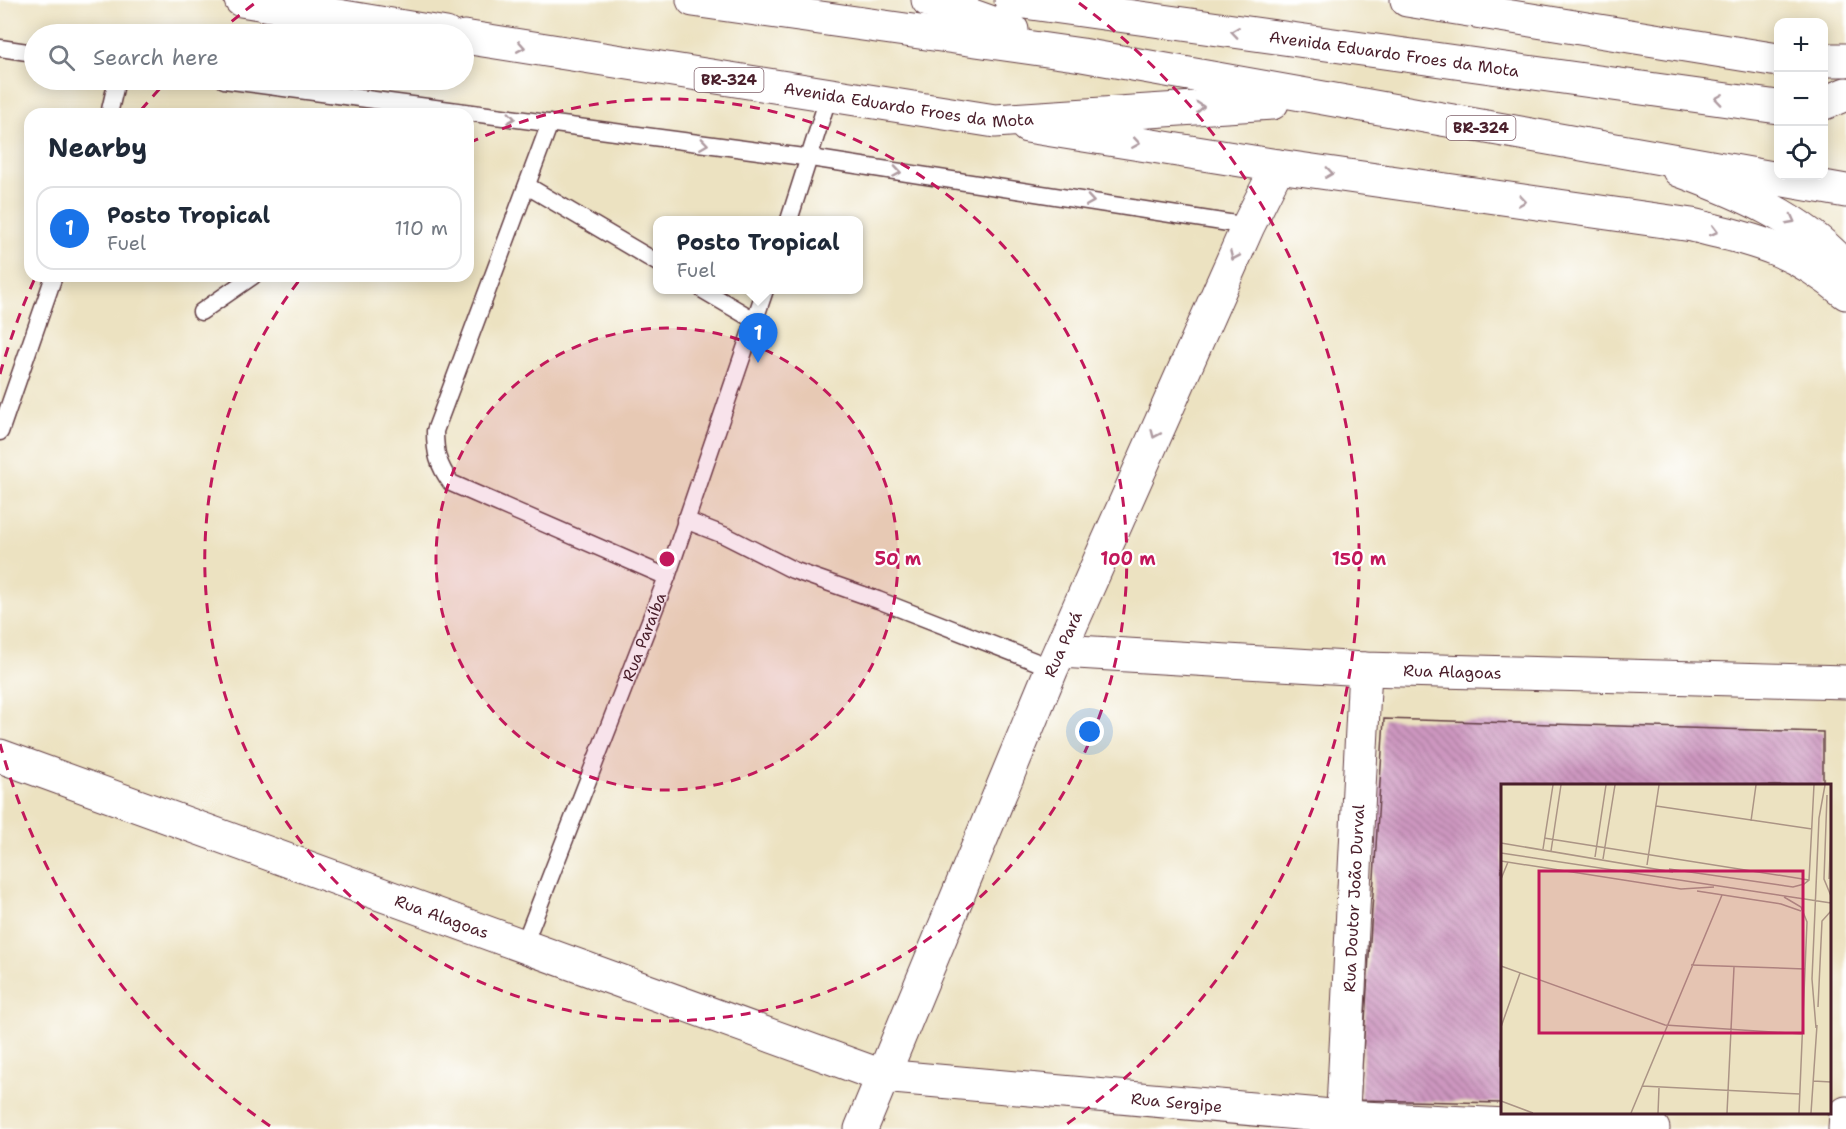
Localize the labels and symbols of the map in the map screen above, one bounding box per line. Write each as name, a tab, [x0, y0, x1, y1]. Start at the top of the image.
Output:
one-way arrow	[1230, 26, 1239, 39]
street label: Avenida Eduardo Froes da Mota	[1268, 26, 1521, 81]
one-way arrow	[516, 40, 526, 53]
road number: BR-324	[694, 68, 764, 92]
street label: Avenida Eduardo Froes da Mota	[782, 77, 1034, 132]
one-way arrow	[1714, 94, 1724, 106]
one-way arrow	[1196, 101, 1205, 114]
one-way arrow	[506, 112, 516, 124]
road number: BR-324	[1446, 116, 1516, 140]
one-way arrow	[1131, 137, 1141, 149]
one-way arrow	[700, 138, 709, 150]
one-way arrow	[893, 165, 902, 177]
one-way arrow	[1324, 166, 1333, 178]
one-way arrow	[1517, 194, 1526, 206]
one-way arrow	[1085, 195, 1095, 207]
one-way arrow	[1785, 213, 1795, 224]
one-way arrow	[1709, 223, 1719, 236]
one-way arrow	[1230, 250, 1242, 261]
pin: 1	[738, 314, 777, 363]
one-way arrow	[1151, 428, 1163, 439]
text: 50 m	[875, 547, 922, 571]
text: 100 m	[1100, 547, 1156, 571]
text: 150 m	[1332, 547, 1387, 571]
centre of rings	[657, 549, 677, 569]
street label: Rua Paraíba	[617, 589, 671, 684]
street label: Rua Pará	[1039, 608, 1086, 680]
street label: Rua Alagoas	[1403, 660, 1502, 683]
your location	[1075, 717, 1104, 746]
inset map	[1501, 784, 1831, 1114]
street label: Rua Doutor João Durval	[1338, 804, 1369, 993]
street label: Rua Alagoas	[392, 890, 492, 943]
street label: Rua Sergipe	[1130, 1088, 1223, 1117]

